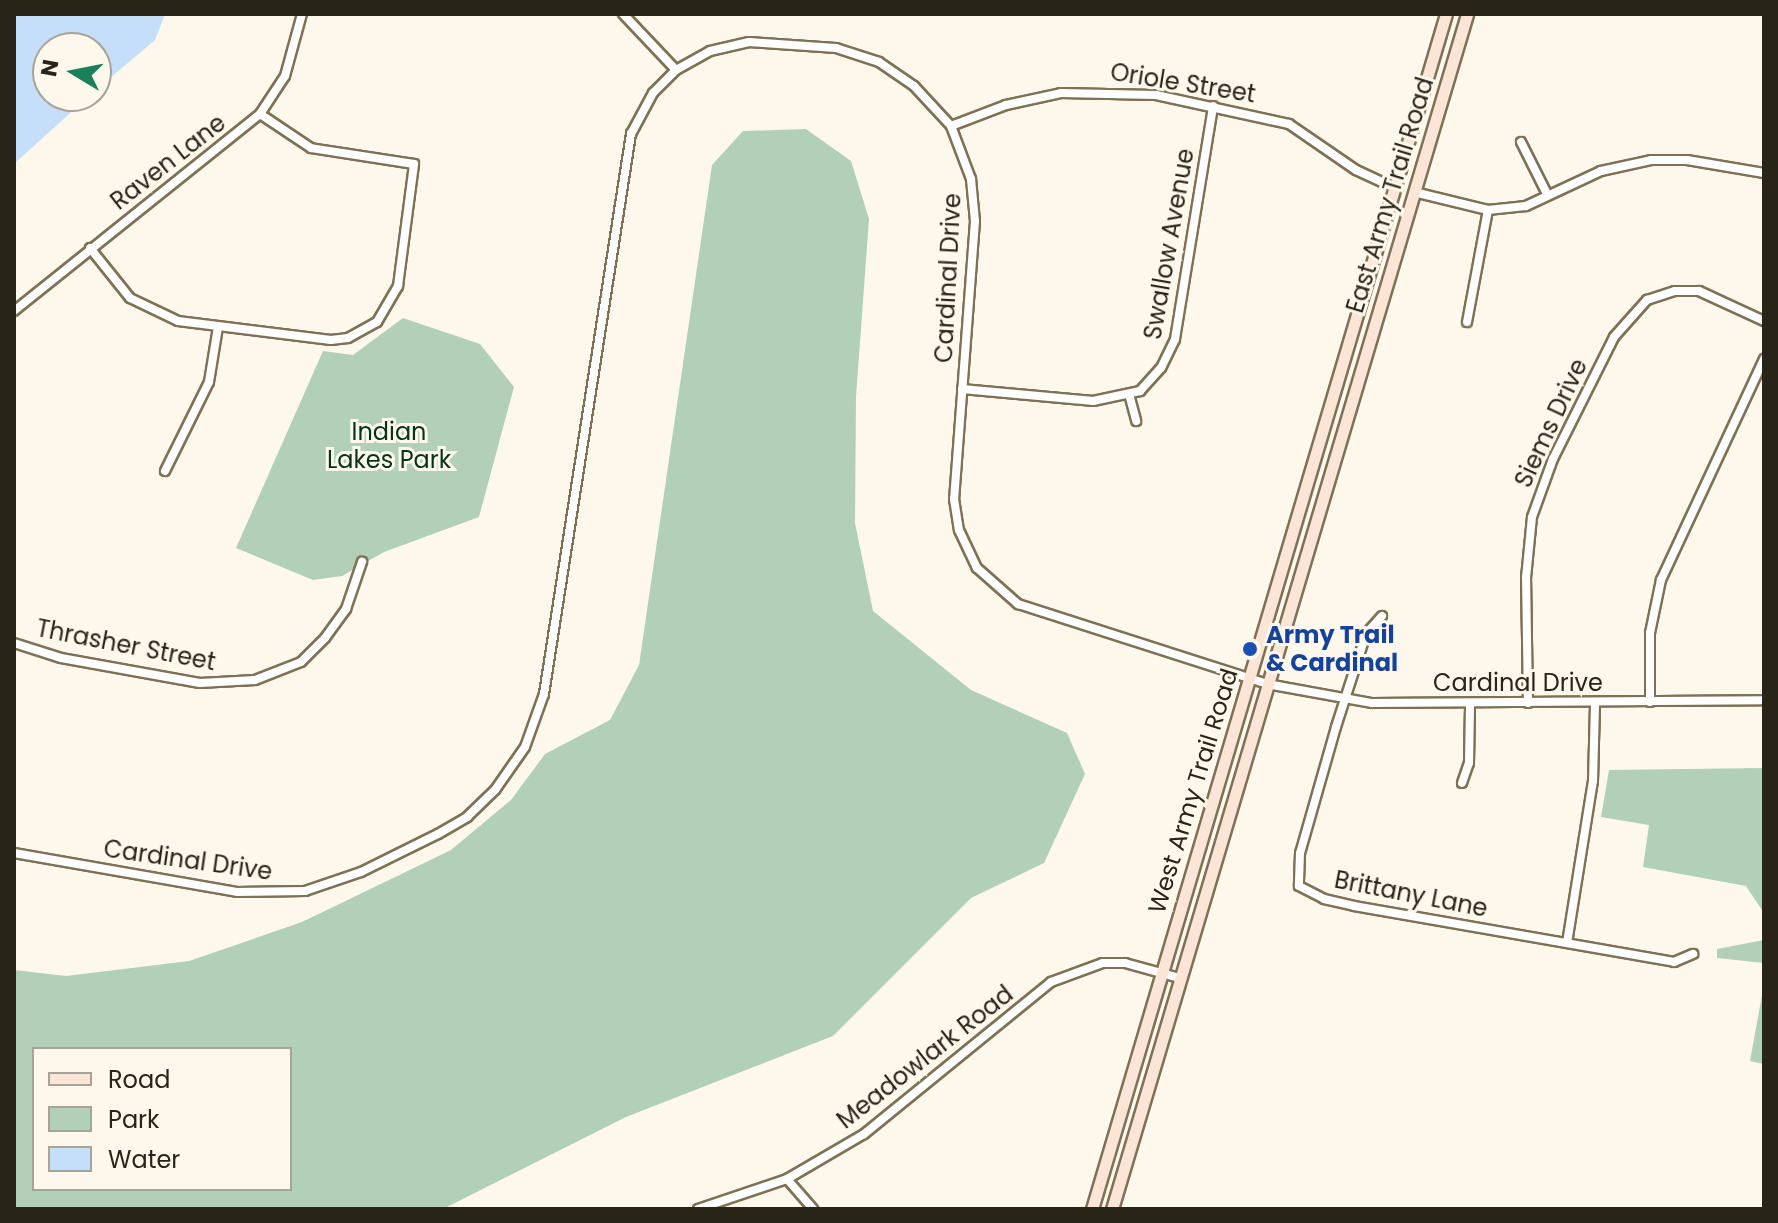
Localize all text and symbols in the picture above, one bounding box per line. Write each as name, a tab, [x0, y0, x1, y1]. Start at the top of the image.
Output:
north arrow	[32, 32, 112, 112]
text: N	[33, 57, 67, 79]
street label: Oriole Street	[1108, 57, 1258, 109]
street label: East Army Trail Road	[1340, 74, 1440, 316]
street label: Raven Lane	[105, 108, 231, 216]
street label: Swallow Avenue	[1138, 146, 1200, 342]
street label: Cardinal Drive	[929, 192, 967, 364]
street label: Siems Drive	[1509, 354, 1593, 492]
park label: Indian Lakes Park	[327, 418, 451, 474]
street label: Thrasher Street	[34, 614, 218, 676]
place label: Army Trail & Cardinal	[1266, 621, 1398, 677]
marker: Army Trail & Cardinal	[1241, 640, 1259, 658]
street label: West Army Trail Road	[1142, 665, 1244, 917]
street label: Cardinal Drive	[1433, 669, 1603, 697]
street label: Cardinal Drive	[102, 834, 274, 886]
street label: Brittany Lane	[1332, 865, 1490, 923]
street label: Meadowlark Road	[831, 979, 1019, 1135]
legend	[32, 1047, 292, 1191]
text: Road	[108, 1063, 170, 1096]
text: Park	[108, 1103, 159, 1136]
text: Water	[108, 1143, 180, 1176]

